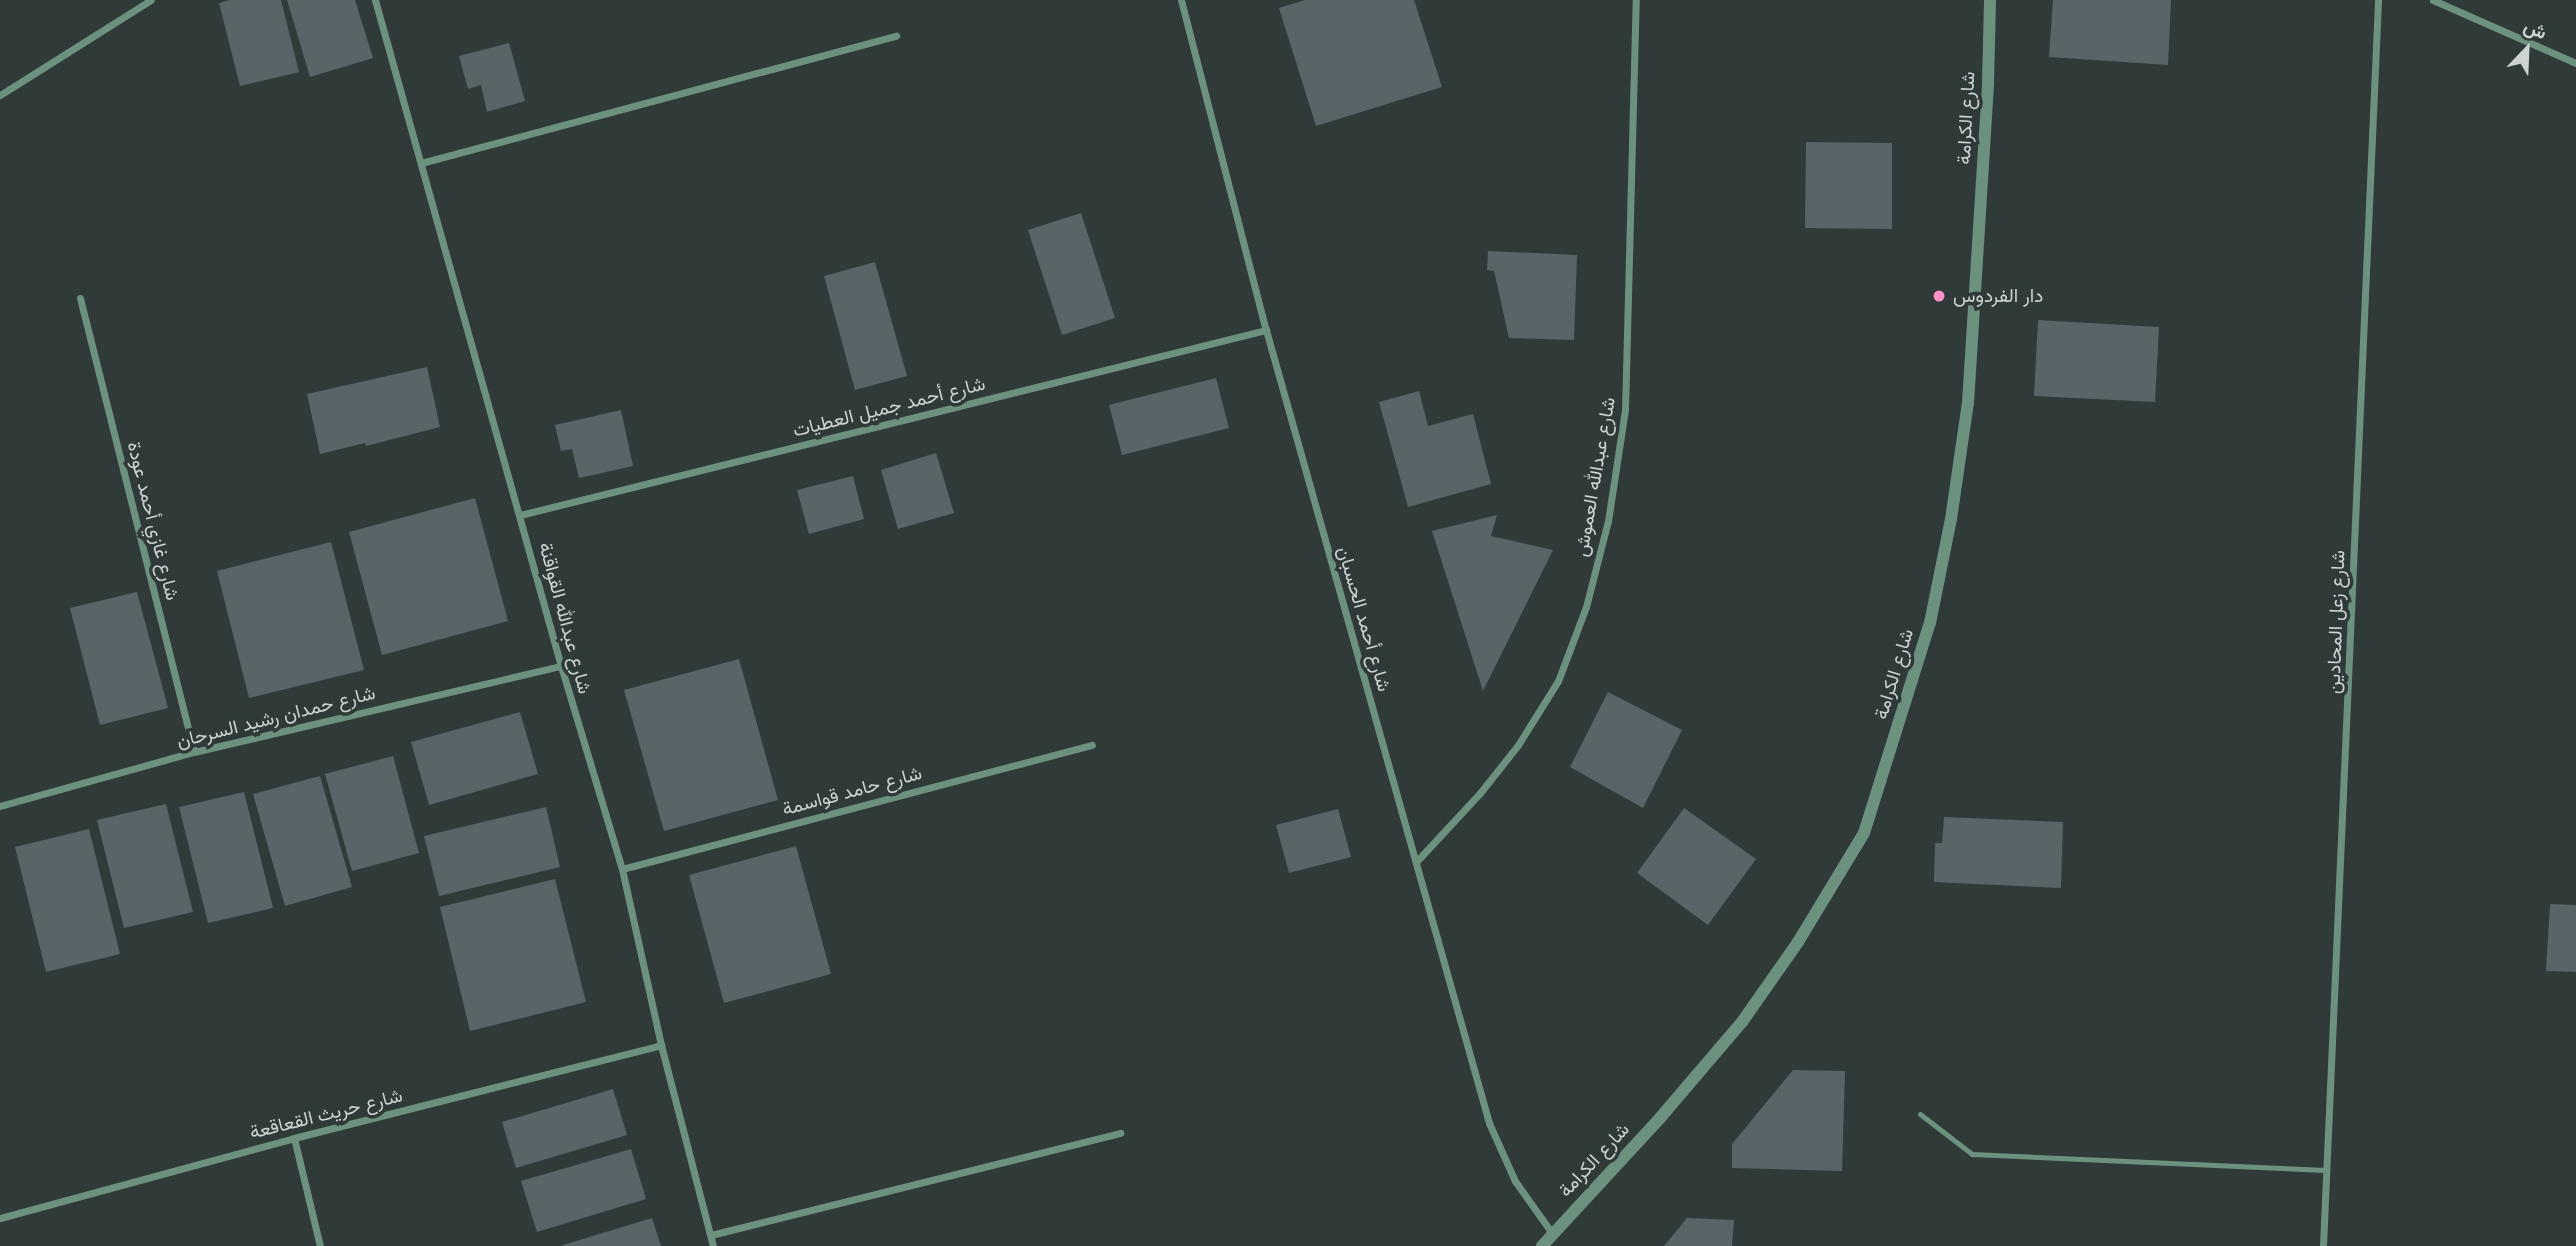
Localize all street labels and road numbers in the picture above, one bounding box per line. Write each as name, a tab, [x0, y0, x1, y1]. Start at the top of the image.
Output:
street label: شارع الكرامة	[1952, 71, 1980, 165]
street label: شارع أحمد جميل العطيات	[790, 372, 988, 442]
street label: شارع عبدالله العموش	[1570, 396, 1620, 558]
street label: شارع غازي أحمد عودة	[122, 439, 184, 603]
street label: شارع عبدالله القواقنة	[534, 540, 596, 696]
street label: شارع أحمد الحسبان	[1332, 544, 1396, 694]
street label: شارع زعل المحادين	[2322, 550, 2350, 694]
street label: شارع الكرامة	[1869, 626, 1919, 722]
street label: شارع حمدان رشيد السرحان	[174, 681, 378, 753]
street label: شارع حامد قواسمة	[780, 761, 924, 821]
street label: شارع حريث القعاقعة	[247, 1084, 405, 1144]
street label: شارع الكرامة	[1554, 1118, 1634, 1202]

